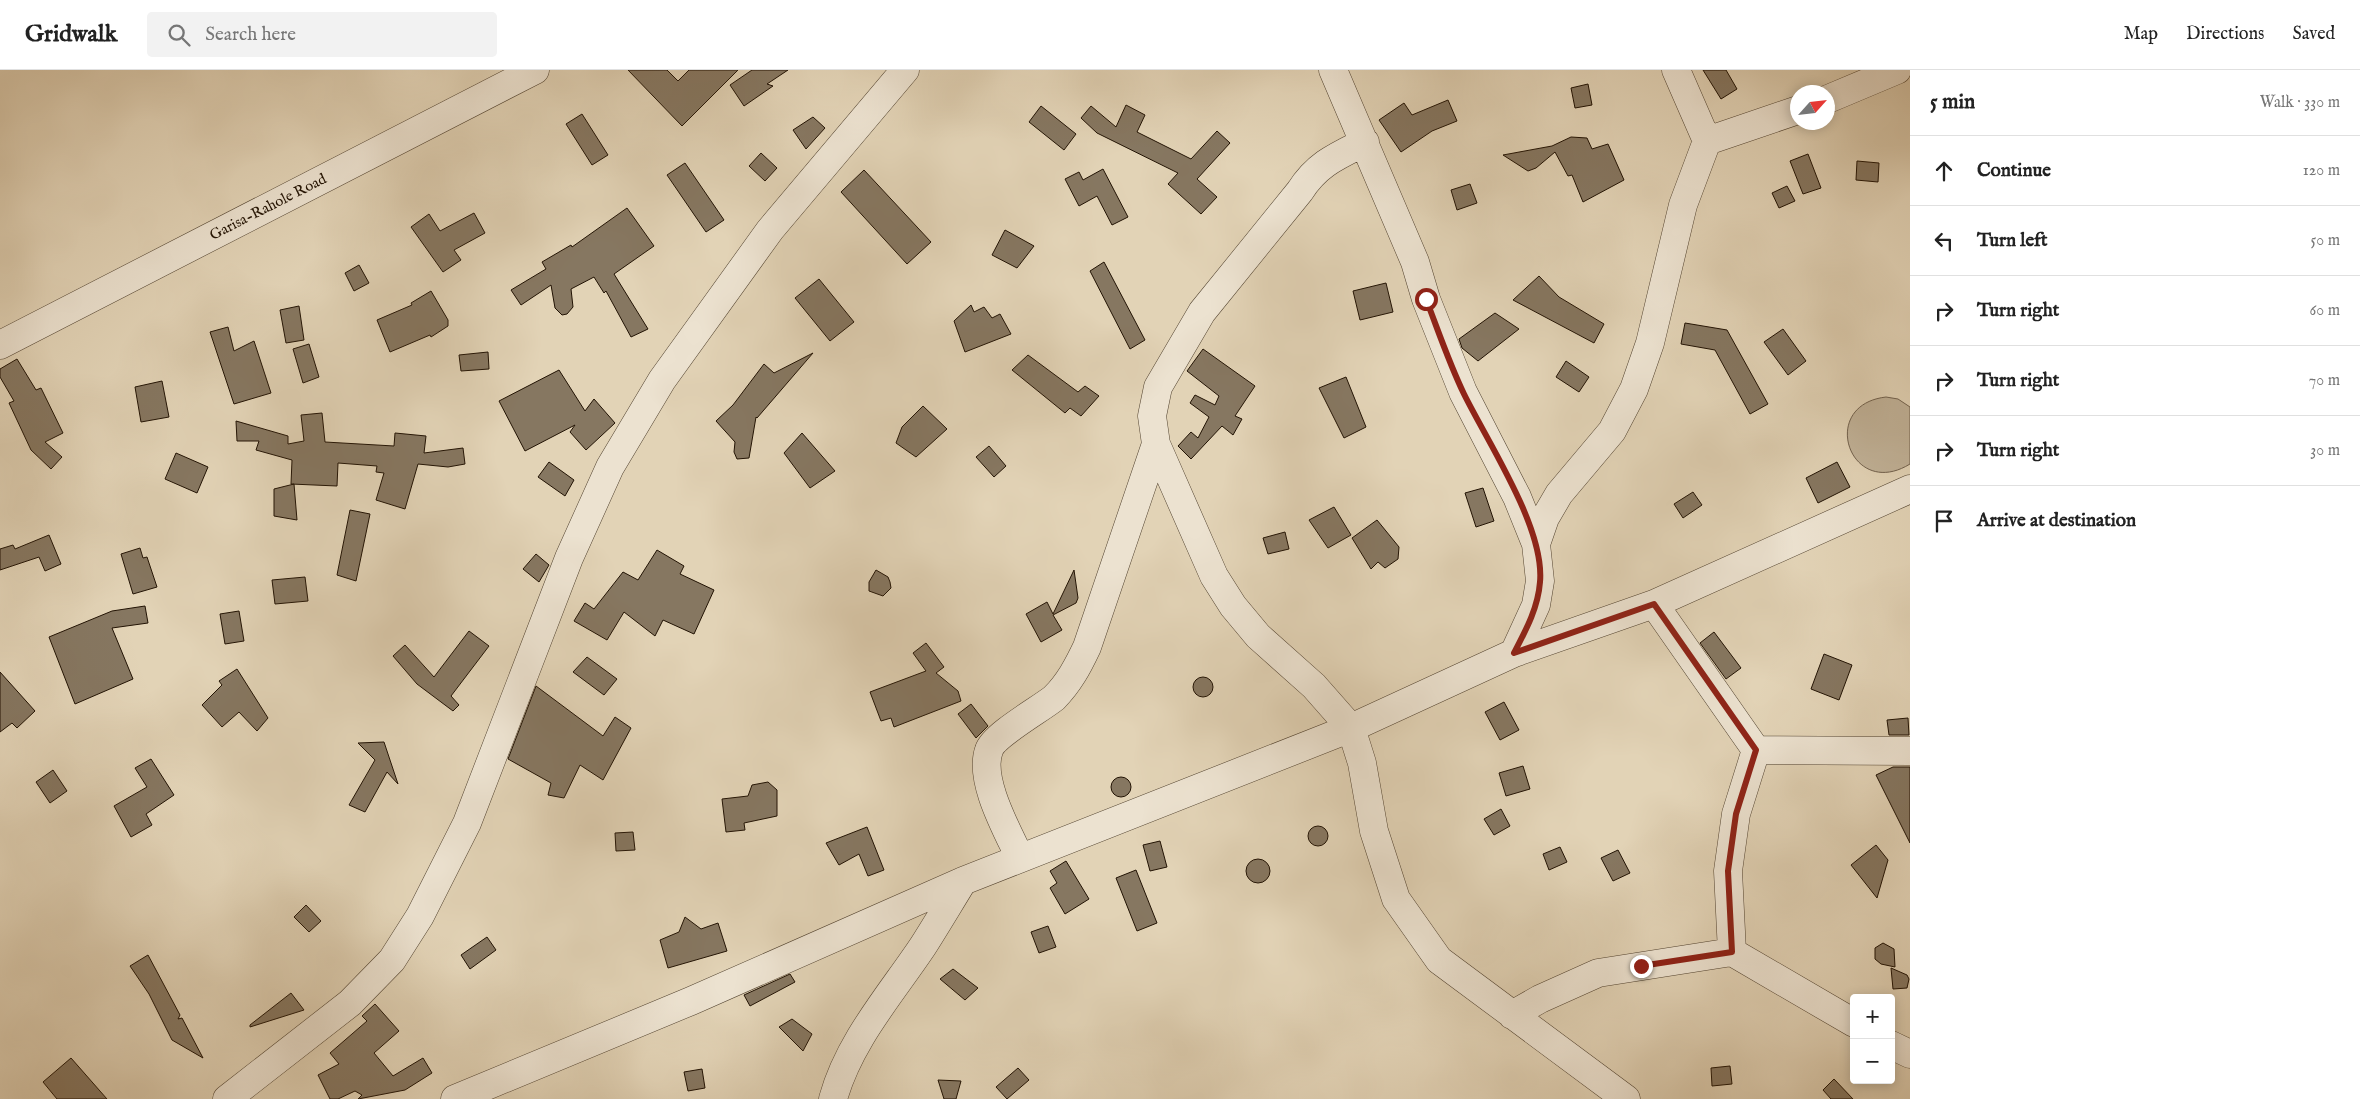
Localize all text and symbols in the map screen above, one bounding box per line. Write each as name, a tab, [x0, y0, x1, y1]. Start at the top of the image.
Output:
search box	[147, 12, 497, 57]
text: Gridwalk	[25, 19, 117, 50]
icon: search	[165, 21, 193, 49]
text: Search here	[205, 23, 296, 47]
text: Map	[2124, 23, 2158, 46]
text: Directions	[2186, 23, 2264, 46]
text: Saved	[2292, 23, 2335, 46]
north arrow	[1790, 85, 1835, 130]
text: 5 min	[1930, 89, 1975, 116]
text: Walk · 330 m	[2260, 93, 2340, 113]
icon: ahead	[1930, 157, 1958, 185]
text: Continue	[1977, 159, 2051, 183]
text: 120 m	[2303, 161, 2340, 181]
street label: Garisa-Rahole Road	[206, 169, 330, 245]
icon: left	[1930, 227, 1958, 255]
text: Turn left	[1977, 229, 2048, 253]
text: 50 m	[2311, 231, 2340, 251]
route start	[1415, 288, 1438, 311]
icon: right	[1930, 297, 1958, 325]
text: Turn right	[1977, 299, 2059, 323]
text: 60 m	[2310, 301, 2340, 321]
icon: right	[1930, 367, 1958, 395]
text: Turn right	[1977, 369, 2059, 393]
text: 70 m	[2309, 371, 2340, 391]
icon: right	[1930, 437, 1958, 465]
text: Turn right	[1977, 439, 2059, 463]
text: 30 m	[2310, 441, 2340, 461]
icon: arrive	[1930, 507, 1958, 535]
text: Arrive at destination	[1977, 509, 2136, 533]
route end	[1630, 955, 1653, 978]
map controls	[1850, 994, 1895, 1084]
button: +	[1850, 994, 1895, 1039]
button: −	[1850, 1039, 1895, 1084]

